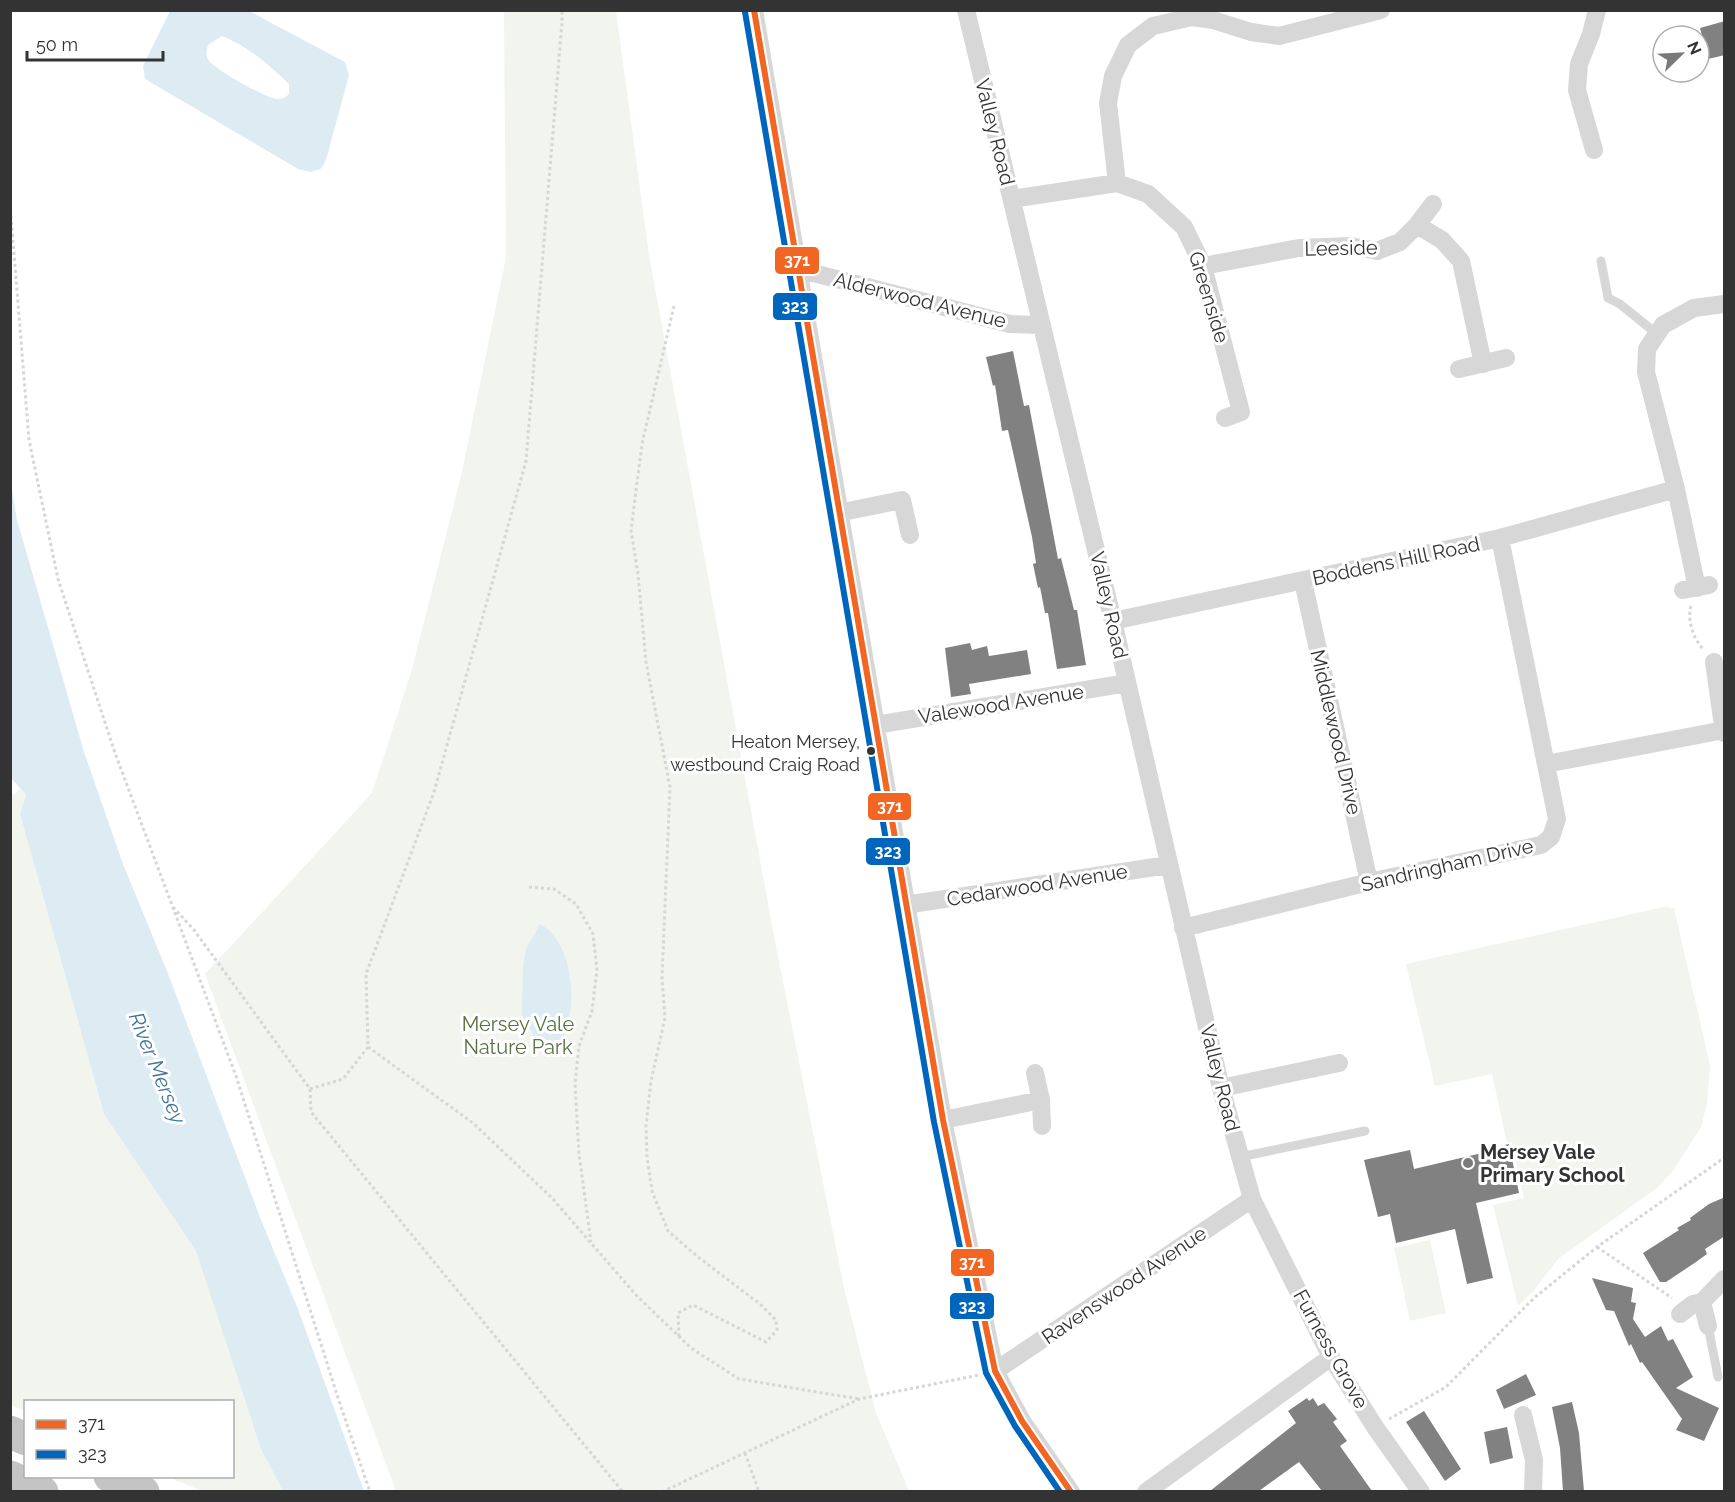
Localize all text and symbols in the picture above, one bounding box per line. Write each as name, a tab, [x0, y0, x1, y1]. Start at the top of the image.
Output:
scale bar	[27, 24, 164, 62]
north arrow	[1651, 24, 1711, 84]
text: 50 m	[36, 34, 78, 55]
text: N	[1683, 39, 1705, 58]
street label: Valley Road	[970, 76, 1020, 188]
street label: Leeside	[1304, 235, 1378, 261]
line badge: 371	[774, 246, 820, 275]
street label: Greenside	[1184, 248, 1234, 346]
text: 371	[784, 251, 810, 270]
street label: Alderwood Avenue	[831, 267, 1009, 333]
line badge: 323	[772, 292, 818, 321]
text: 323	[782, 297, 809, 316]
street label: Boddens Hill Road	[1310, 532, 1482, 590]
street label: Valley Road	[1085, 549, 1133, 661]
street label: Middlewood Drive	[1305, 647, 1367, 817]
street label: Valewood Avenue	[917, 679, 1086, 729]
place label: Heaton Mersey, westbound Craig Road	[670, 731, 860, 775]
marker: Heaton Mersey, westbound Craig Road	[865, 745, 877, 757]
line badge: 371	[867, 792, 912, 821]
text: 371	[877, 797, 903, 816]
street label: Sandringham Drive	[1358, 833, 1536, 897]
line badge: 323	[865, 837, 911, 866]
text: 323	[875, 842, 902, 861]
street label: Cedarwood Avenue	[945, 859, 1129, 911]
water label: River Mersey	[124, 1008, 191, 1128]
park label: Mersey Vale Nature Park	[462, 1012, 575, 1059]
street label: Valley Road	[1195, 1022, 1245, 1134]
place label: Mersey Vale Primary School	[1480, 1140, 1625, 1187]
marker: Mersey Vale Primary School	[1461, 1156, 1475, 1170]
street label: Ravenswood Avenue	[1037, 1221, 1211, 1349]
line badge: 371	[950, 1248, 995, 1277]
text: 371	[959, 1253, 985, 1272]
street label: Furness Grove	[1288, 1285, 1374, 1413]
line badge: 323	[949, 1292, 995, 1320]
text: 323	[959, 1297, 986, 1316]
legend	[24, 1400, 234, 1478]
text: 371	[78, 1413, 105, 1434]
text: 323	[78, 1443, 107, 1464]

